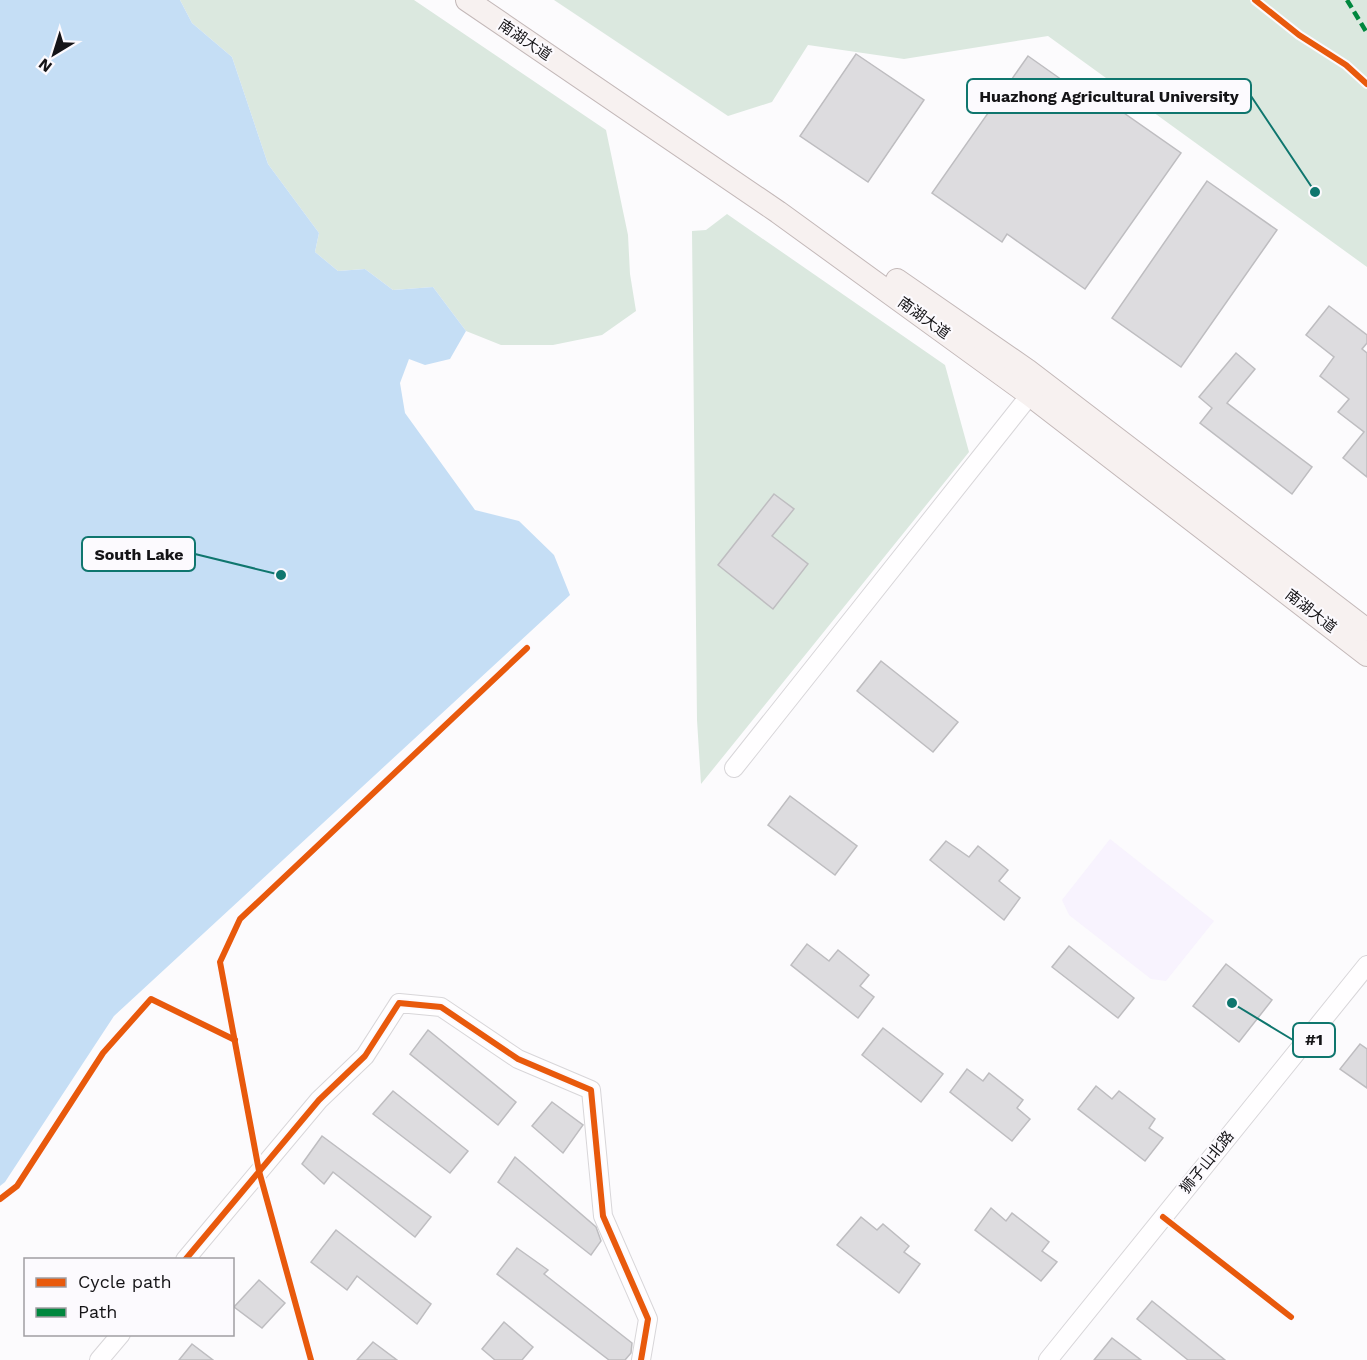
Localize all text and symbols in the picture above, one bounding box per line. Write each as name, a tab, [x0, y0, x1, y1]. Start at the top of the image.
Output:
street label: 南湖大道	[495, 16, 555, 64]
north arrow	[24, 24, 84, 84]
text: N	[35, 54, 56, 77]
callout: Huazhong Agricultural University	[967, 79, 1251, 113]
text: Huazhong Agricultural University	[979, 87, 1240, 106]
street label: 南湖大道	[894, 293, 954, 343]
callout: South Lake	[82, 537, 195, 571]
text: South Lake	[94, 545, 184, 564]
street label: 南湖大道	[1282, 585, 1340, 637]
callout: #1	[1293, 1023, 1335, 1057]
text: #1	[1305, 1030, 1323, 1049]
street label: 狮子山北路	[1176, 1127, 1238, 1197]
legend	[24, 1258, 234, 1336]
text: Cycle path	[78, 1271, 172, 1292]
text: Path	[78, 1301, 118, 1322]

